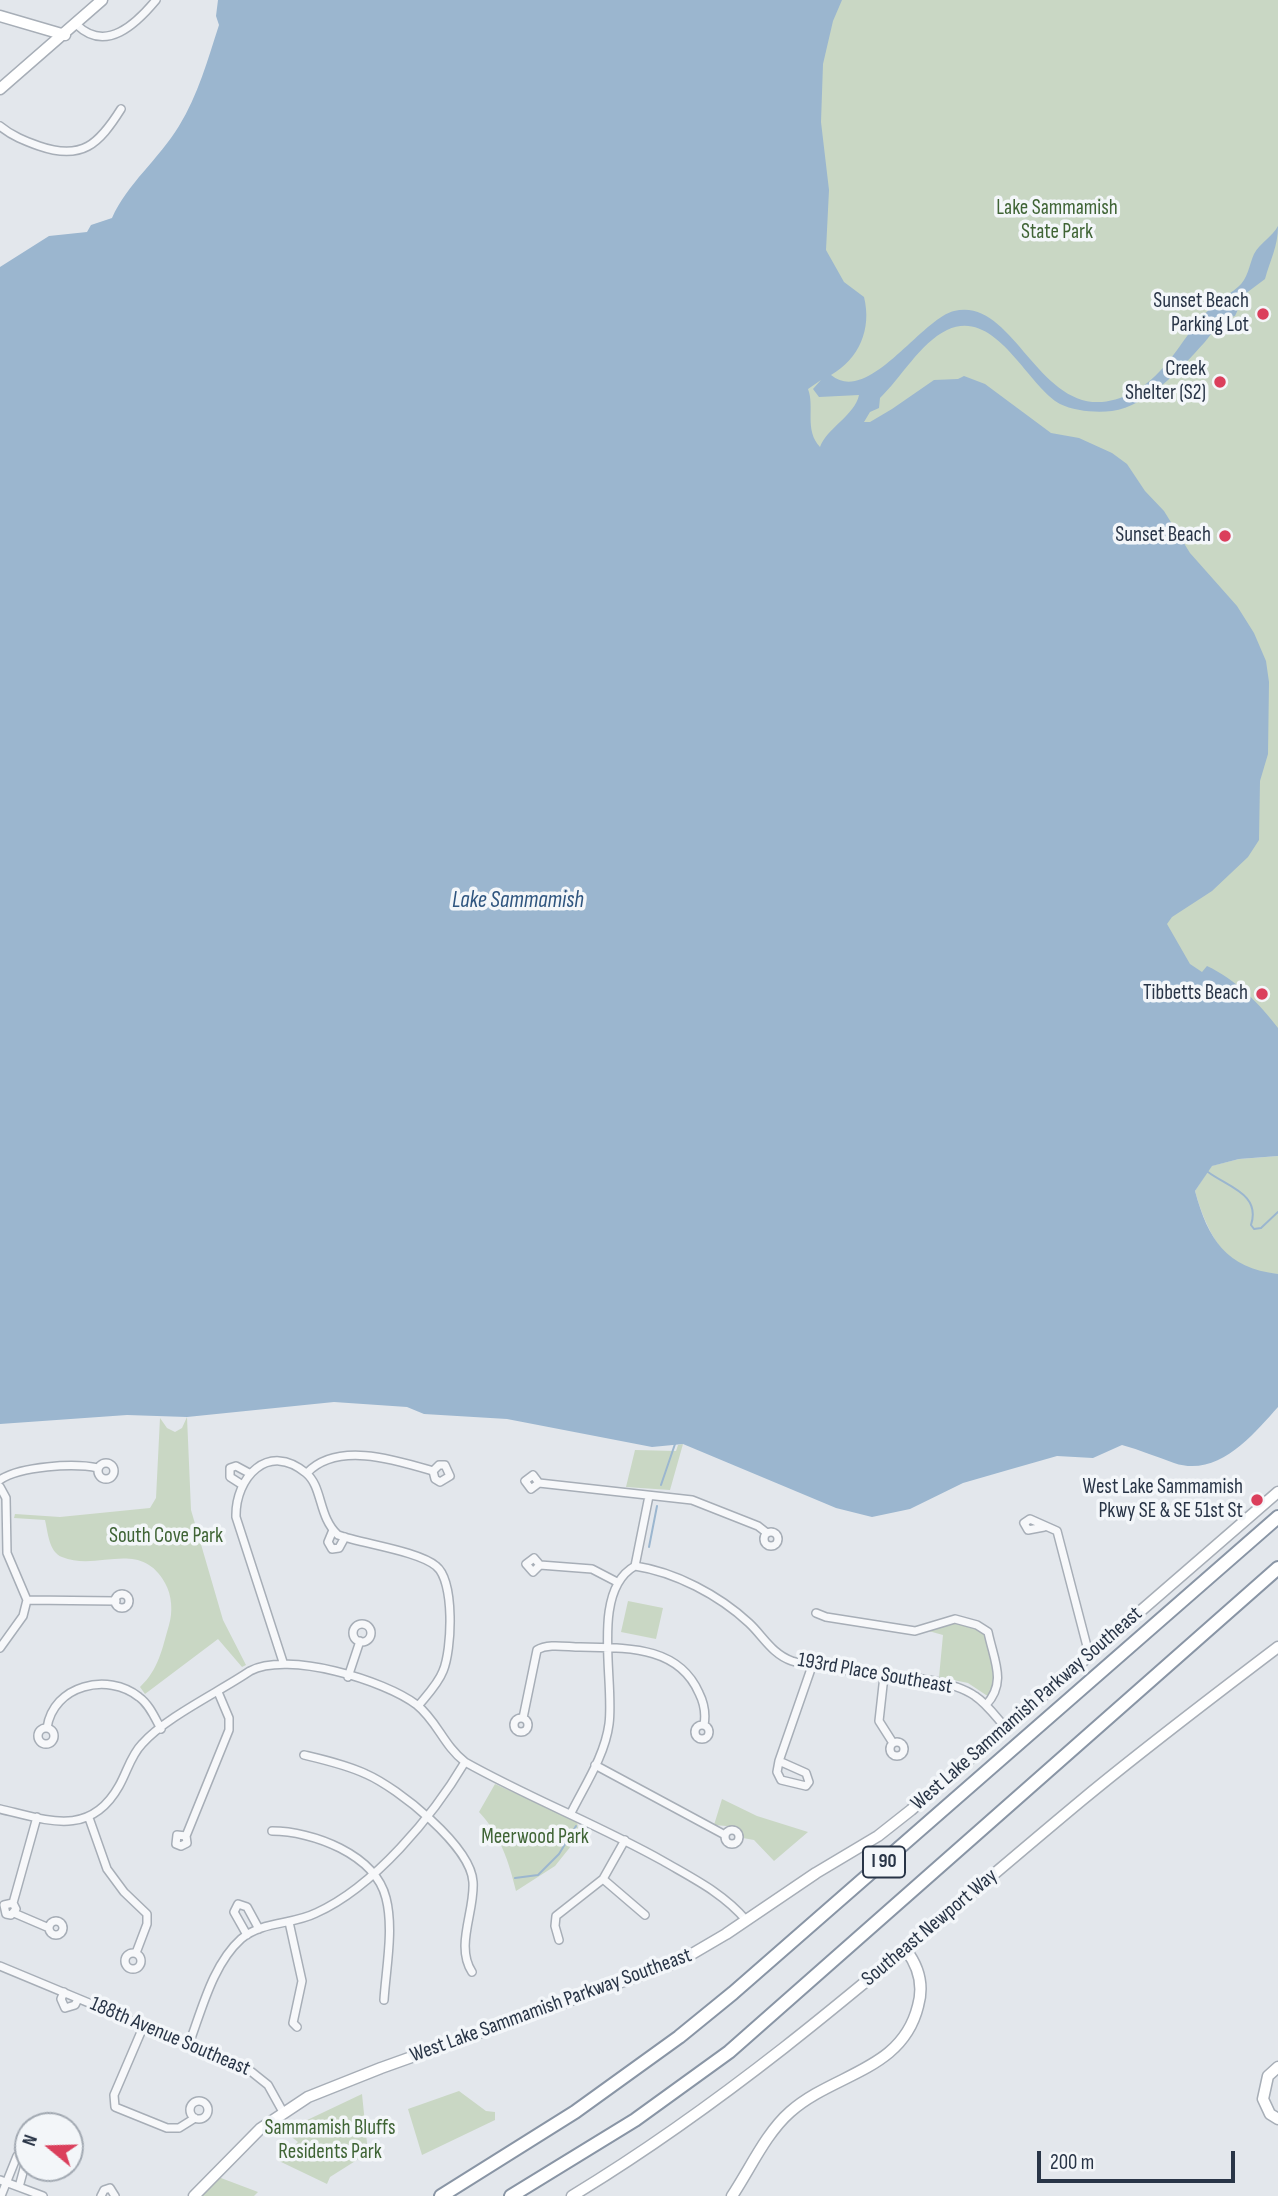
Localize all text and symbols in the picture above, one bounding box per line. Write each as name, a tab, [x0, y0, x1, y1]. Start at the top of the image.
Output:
park label: Lake Sammamish State Park	[996, 196, 1118, 246]
place label: Sunset Beach Parking Lot	[1153, 289, 1249, 339]
marker: Sunset Beach Parking Lot	[1255, 306, 1271, 322]
place label: Creek Shelter (S2)	[1125, 357, 1206, 407]
marker: Creek Shelter (S2)	[1212, 374, 1228, 390]
place label: Sunset Beach	[1115, 523, 1211, 549]
marker: Sunset Beach	[1217, 528, 1233, 544]
water label: Lake Sammamish	[452, 887, 584, 915]
place label: Tibbetts Beach	[1143, 981, 1248, 1007]
marker: Tibbetts Beach	[1254, 986, 1270, 1002]
place label: West Lake Sammamish Pkwy SE & SE 51st St	[1083, 1475, 1243, 1525]
marker: West Lake Sammamish Pkwy SE & SE 51st St	[1249, 1492, 1265, 1508]
park label: South Cove Park	[109, 1524, 223, 1550]
street label: West Lake Sammamish Parkway Southeast	[906, 1602, 1148, 1816]
street label: 193rd Place Southeast	[796, 1648, 954, 1700]
park label: Meerwood Park	[481, 1825, 589, 1851]
road number: I 90	[863, 1846, 905, 1878]
street label: Southeast Newport Way	[857, 1864, 1003, 1992]
street label: West Lake Sammamish Parkway Southeast	[407, 1943, 695, 2069]
street label: 188th Avenue Southeast	[86, 1992, 254, 2082]
north arrow	[14, 2112, 84, 2182]
park label: Sammamish Bluffs Residents Park	[265, 2116, 395, 2166]
text: N	[18, 2132, 43, 2149]
scale bar	[1040, 2136, 1238, 2180]
text: 200 m	[1050, 2150, 1094, 2175]

